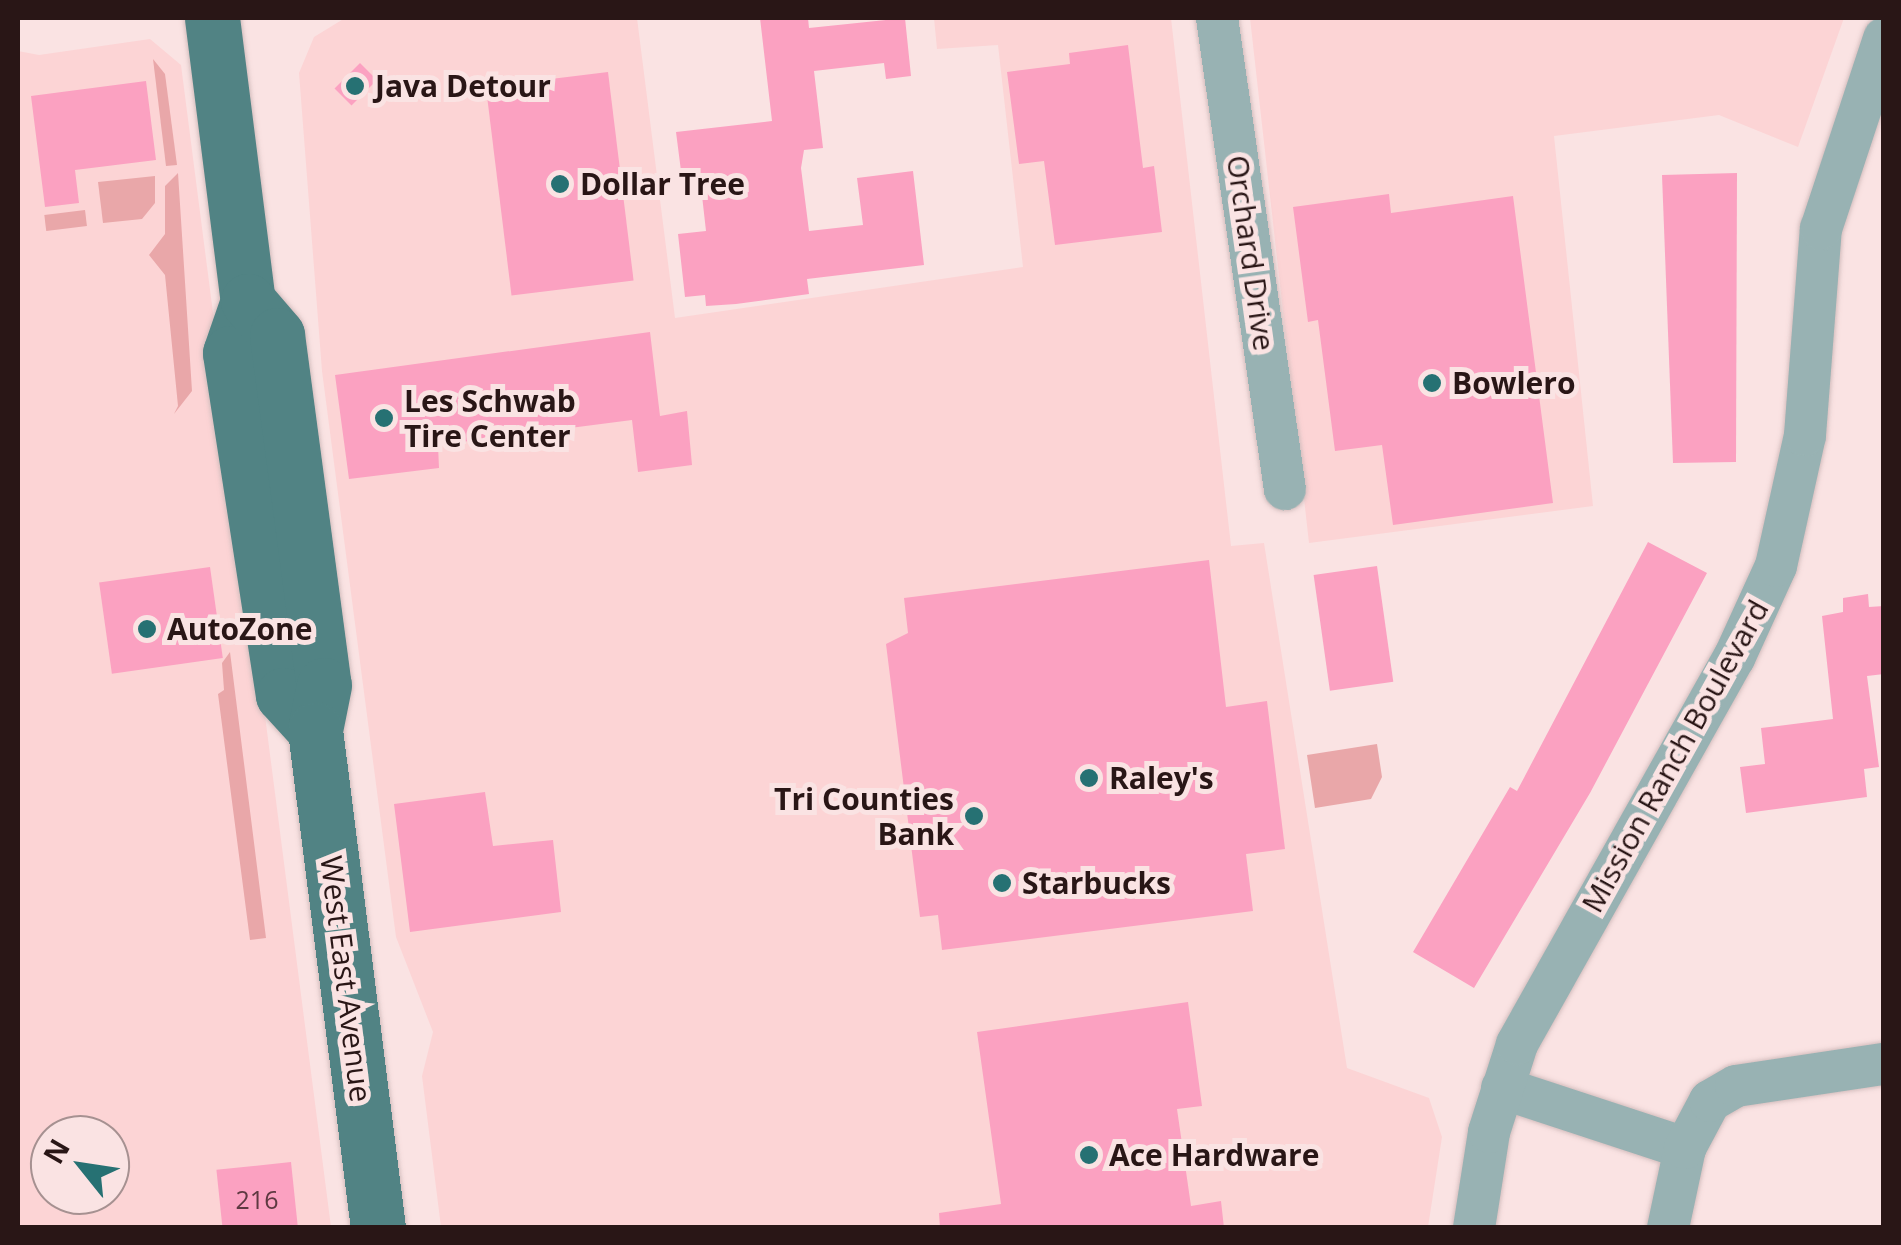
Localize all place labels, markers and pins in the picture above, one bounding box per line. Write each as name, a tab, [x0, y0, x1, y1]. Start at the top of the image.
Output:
place label: Java Detour	[375, 68, 551, 104]
marker: Java Detour	[344, 75, 366, 97]
place label: Dollar Tree	[580, 166, 745, 202]
marker: Dollar Tree	[549, 173, 571, 195]
place label: Bowlero	[1452, 365, 1575, 401]
marker: Bowlero	[1421, 372, 1443, 394]
place label: Les Schwab Tire Center	[404, 383, 576, 454]
marker: Les Schwab Tire Center	[373, 407, 395, 429]
place label: AutoZone	[167, 611, 312, 647]
marker: AutoZone	[136, 618, 158, 640]
place label: Raley's	[1109, 760, 1214, 796]
marker: Raley's	[1078, 767, 1100, 789]
place label: Tri Counties Bank	[774, 781, 954, 852]
marker: Tri Counties Bank	[963, 805, 985, 827]
place label: Starbucks	[1022, 865, 1171, 901]
marker: Starbucks	[991, 872, 1013, 894]
place label: Ace Hardware	[1109, 1137, 1319, 1173]
marker: Ace Hardware	[1078, 1144, 1100, 1166]

